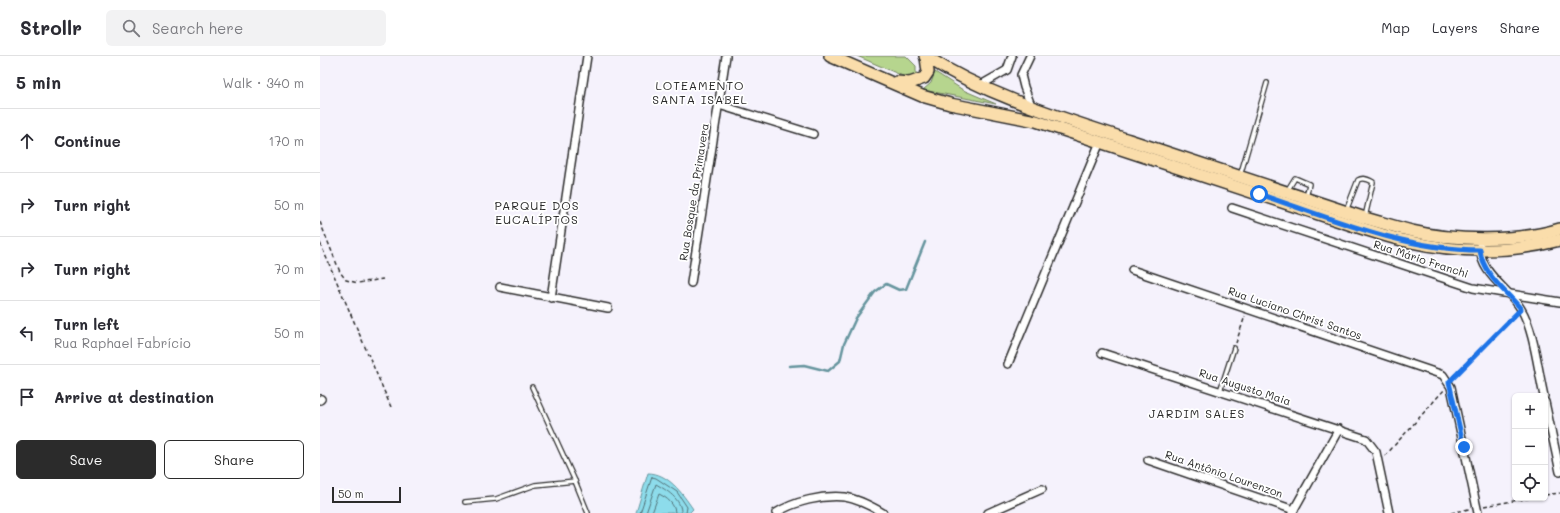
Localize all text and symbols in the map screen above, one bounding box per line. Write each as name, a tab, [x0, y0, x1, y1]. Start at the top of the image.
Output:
search box	[106, 10, 386, 46]
text: Strollr	[20, 15, 82, 40]
icon: search	[120, 17, 142, 39]
text: Search here	[152, 18, 243, 38]
text: Map	[1381, 18, 1410, 37]
text: Layers	[1432, 18, 1478, 37]
text: Share	[1500, 18, 1540, 37]
text: 5 min	[16, 71, 61, 93]
text: Walk · 340 m	[223, 74, 304, 91]
district label: LOTEAMENTO SANTA ISABEL	[652, 77, 748, 107]
street label: Rua Bosque da Primavera	[675, 122, 712, 262]
icon: ahead	[16, 130, 38, 152]
text: Continue	[54, 131, 121, 151]
text: 170 m	[268, 132, 304, 149]
route start	[1250, 185, 1268, 203]
icon: right	[16, 194, 38, 216]
text: Turn right	[54, 195, 131, 215]
text: 50 m	[274, 196, 304, 213]
district label: PARQUE DOS EUCALÍPTOS	[495, 197, 579, 227]
street label: Rua Mário Franchi	[1372, 236, 1470, 281]
icon: right	[16, 258, 38, 280]
text: Turn right	[54, 259, 131, 279]
text: 70 m	[274, 260, 304, 277]
street label: Rua Luciano Christ Santos	[1226, 283, 1364, 343]
text: Turn left	[54, 314, 119, 334]
icon: left	[16, 322, 38, 344]
text: 50 m	[274, 324, 304, 341]
text: Rua Raphael Fabrício	[54, 334, 191, 351]
street label: Rua Augusto Maia	[1197, 365, 1293, 408]
icon: arrive	[16, 386, 38, 408]
text: Arrive at destination	[54, 387, 214, 407]
map controls	[1512, 393, 1548, 501]
button: +	[1512, 393, 1548, 429]
district label: JARDIM SALES	[1149, 405, 1245, 421]
button: −	[1512, 429, 1548, 465]
route end	[1455, 438, 1473, 456]
button: Save	[16, 440, 156, 479]
button: Share	[164, 440, 304, 479]
street label: Rua Antônio Lourenzon	[1163, 446, 1285, 501]
button: locate	[1512, 465, 1548, 501]
scale bar	[332, 485, 401, 504]
text: 50 m	[338, 486, 364, 501]

